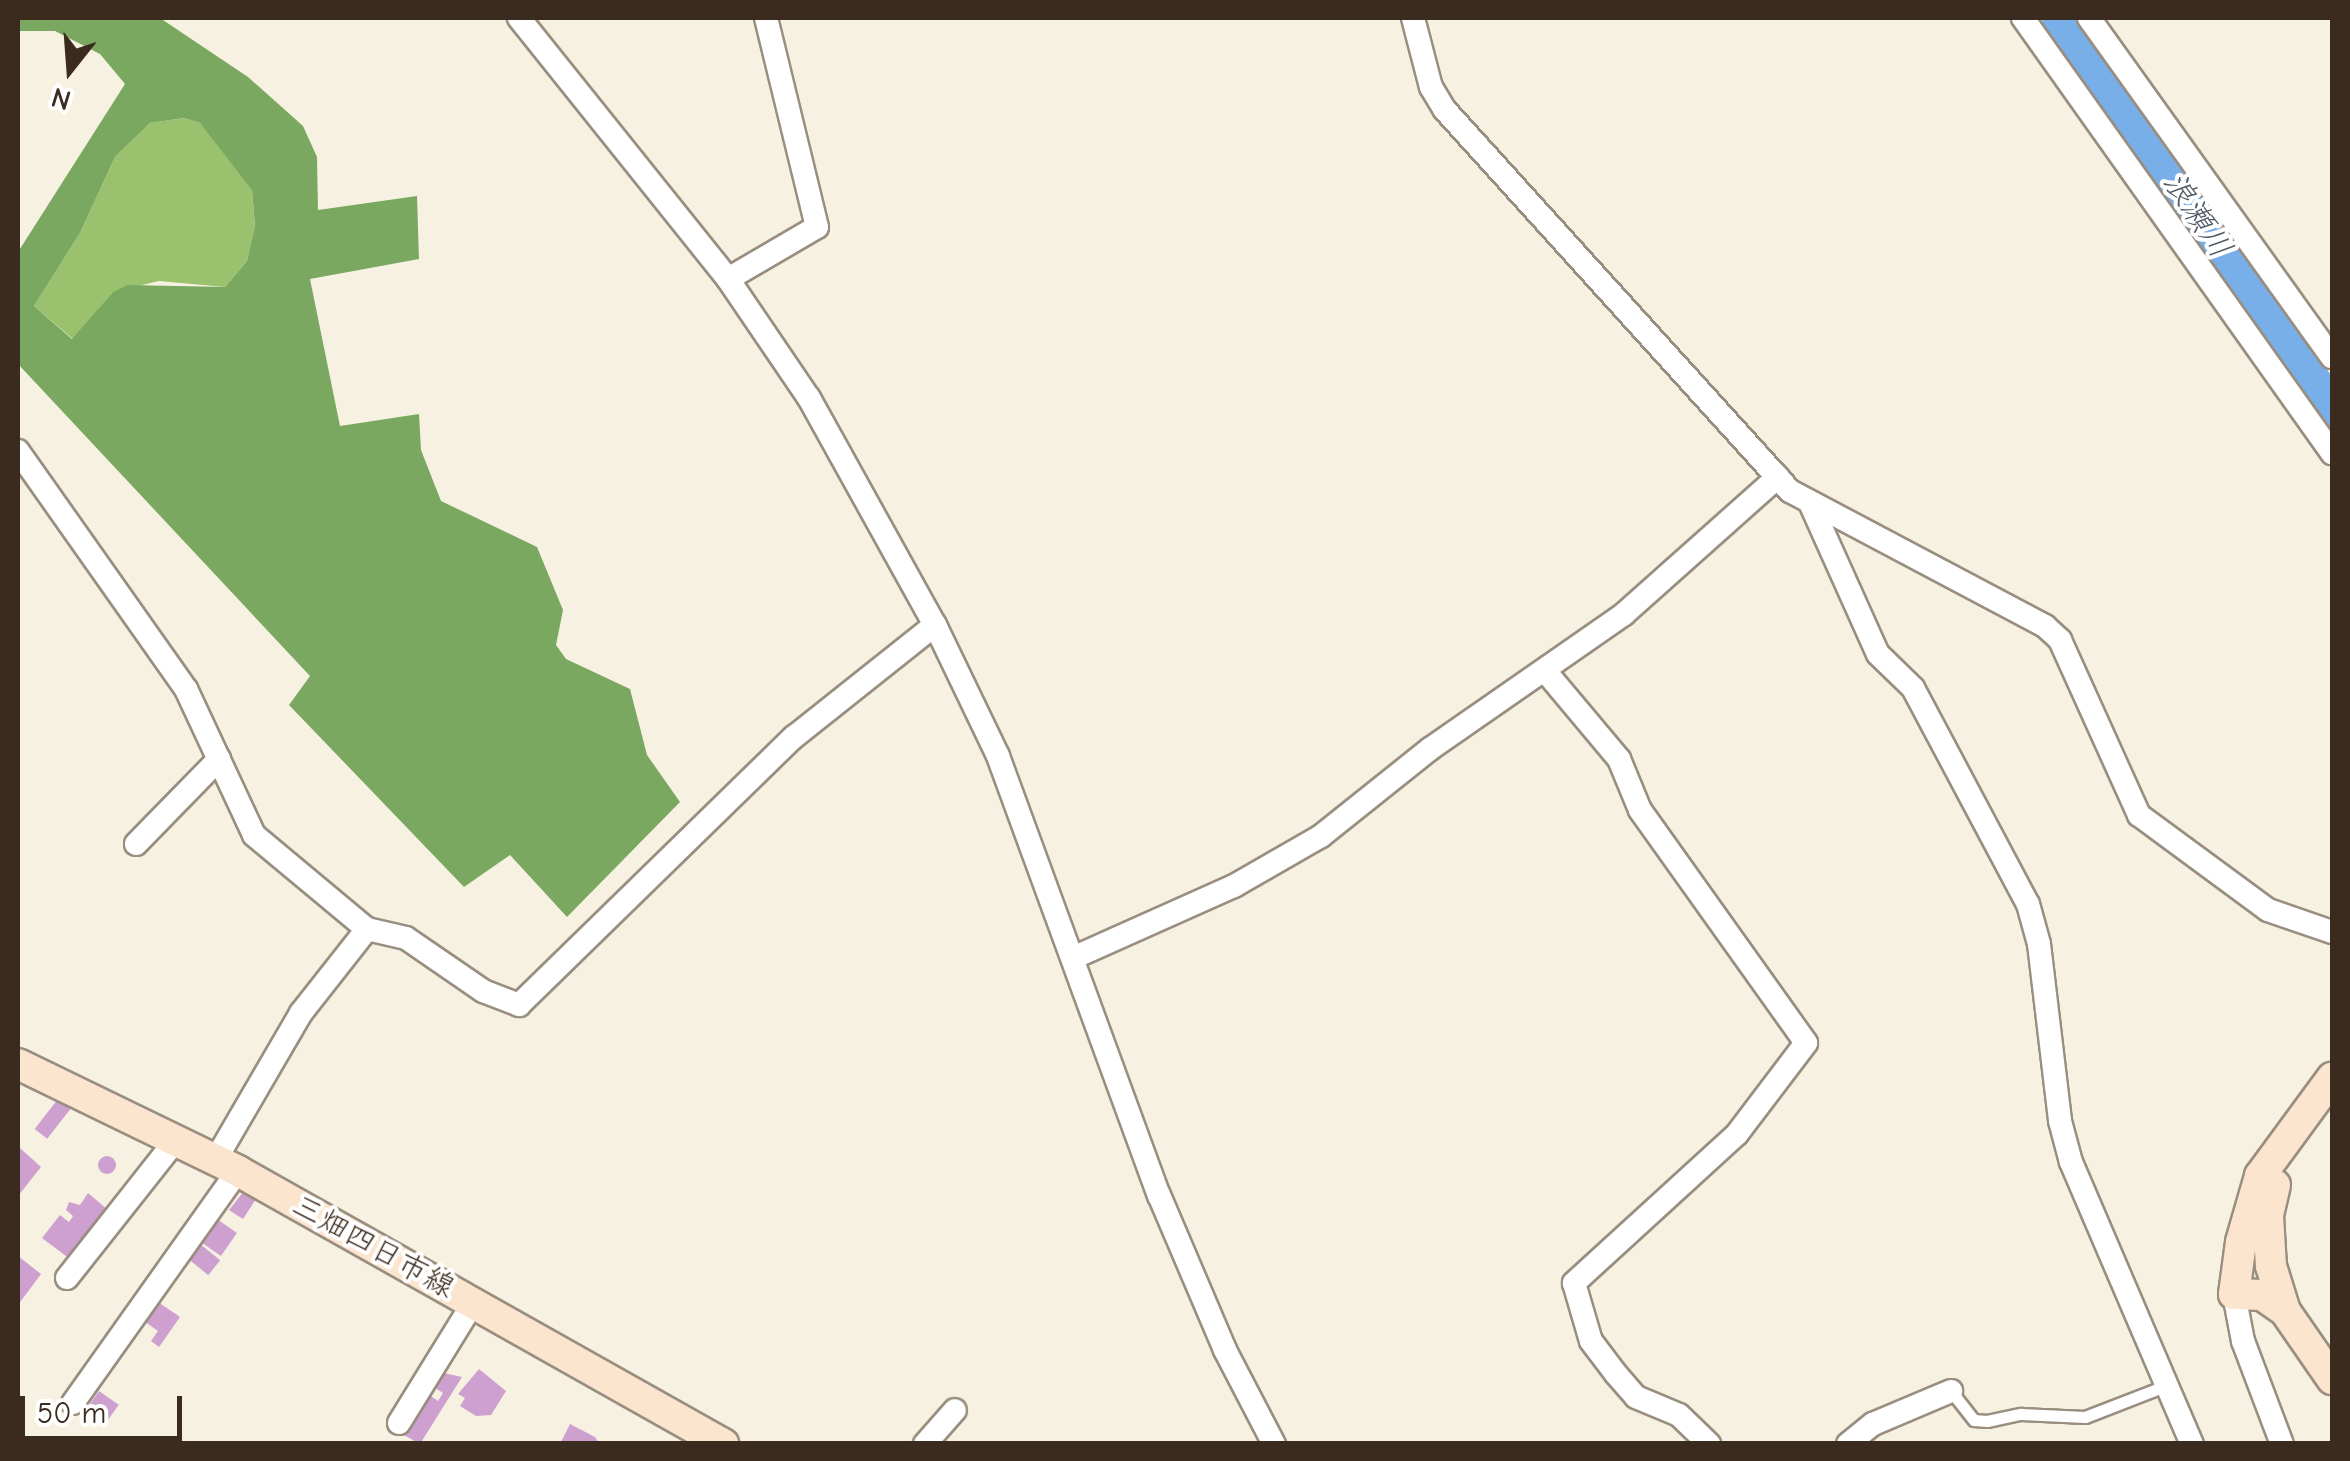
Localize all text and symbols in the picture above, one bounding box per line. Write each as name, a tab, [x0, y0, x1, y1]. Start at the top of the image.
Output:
north arrow	[20, 20, 120, 120]
text: N	[48, 81, 75, 117]
water label: 浪瀬川	[2154, 164, 2240, 266]
street label: 三畑四日市線	[286, 1188, 460, 1306]
scale bar	[25, 1376, 188, 1438]
text: 50 m	[37, 1396, 106, 1431]

